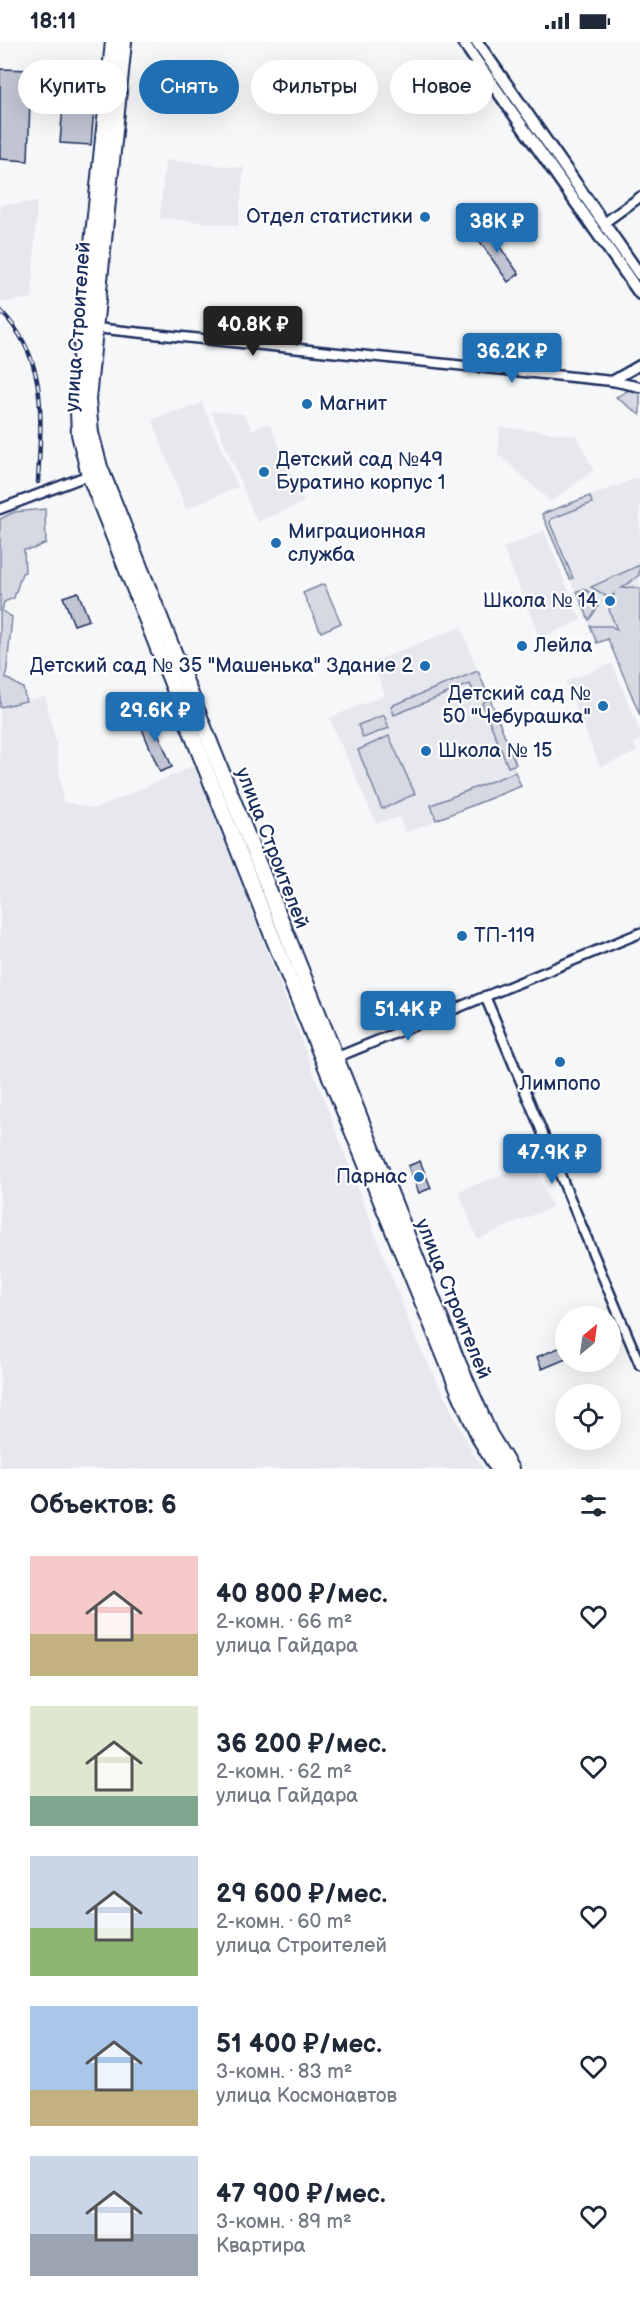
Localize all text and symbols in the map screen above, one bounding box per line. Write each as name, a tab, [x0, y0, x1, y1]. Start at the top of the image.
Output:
text: 18:11	[30, 8, 76, 35]
chip: Купить	[18, 60, 127, 114]
chip: Снять	[139, 60, 239, 114]
chip: Фильтры	[251, 60, 378, 114]
chip: Новое	[390, 60, 493, 114]
pin: 38K ₽	[455, 203, 539, 254]
place label: Отдел статистики	[246, 205, 413, 229]
marker: Отдел статистики	[418, 210, 432, 224]
text: 38K ₽	[470, 210, 524, 234]
street label: улица Строителей	[60, 241, 96, 413]
pin: 40.8K ₽	[198, 306, 308, 357]
text: 40.8K ₽	[217, 313, 289, 337]
pin: 36.2K ₽	[457, 333, 567, 384]
text: 36.2K ₽	[477, 340, 547, 364]
place label: Магнит	[319, 392, 388, 416]
marker: Магнит	[300, 397, 314, 411]
place label: Детский сад №49 Буратино корпус 1	[276, 448, 446, 495]
marker: Детский сад №49 Буратино корпус 1	[257, 465, 271, 479]
place label: Миграционная служба	[288, 520, 426, 567]
marker: Миграционная служба	[269, 536, 283, 550]
place label: Школа № 14	[483, 589, 598, 613]
marker: Школа № 14	[603, 594, 617, 608]
place label: Лейла	[533, 634, 593, 658]
marker: Лейла	[515, 639, 529, 653]
place label: Детский сад № 35 "Машенька" Здание 2	[30, 654, 413, 678]
marker: Детский сад № 35 "Машенька" Здание 2	[418, 659, 432, 673]
place label: Детский сад № 50 "Чебурашка"	[442, 682, 591, 729]
pin: 29.6K ₽	[100, 692, 210, 743]
text: 29.6K ₽	[120, 699, 190, 723]
marker: Детский сад № 50 "Чебурашка"	[596, 699, 610, 713]
place label: Школа № 15	[438, 739, 553, 763]
marker: Школа № 15	[419, 744, 433, 758]
street label: улица Строителей	[230, 764, 314, 932]
place label: ТП-119	[474, 924, 535, 948]
marker: ТП-119	[455, 929, 469, 943]
pin: 51.4K ₽	[353, 991, 463, 1042]
text: 51.4K ₽	[375, 998, 441, 1022]
marker: Лимпопо	[553, 1055, 567, 1069]
place label: Лимпопо	[518, 1072, 601, 1096]
pin: 47.9K ₽	[497, 1134, 607, 1185]
text: 47.9K ₽	[517, 1141, 587, 1165]
place label: Парнас	[336, 1165, 407, 1189]
marker: Парнас	[412, 1170, 426, 1184]
street label: улица Строителей	[410, 1215, 496, 1383]
north arrow	[555, 1306, 621, 1372]
map controls	[555, 1306, 621, 1450]
button: locate	[555, 1384, 621, 1450]
icon: filters	[577, 1489, 610, 1522]
text: Объектов: 6	[30, 1490, 177, 1521]
text: 40 800 ₽/мес.	[216, 1579, 388, 1610]
icon: home	[78, 1580, 150, 1652]
icon: heart	[577, 1600, 610, 1633]
text: 2-комн. · 66 m²	[216, 1610, 352, 1634]
text: улица Гайдара	[216, 1634, 358, 1658]
text: 36 200 ₽/мес.	[216, 1729, 387, 1760]
icon: home	[78, 1730, 150, 1802]
icon: heart	[577, 1750, 610, 1783]
text: 2-комн. · 62 m²	[216, 1760, 352, 1784]
text: улица Гайдара	[216, 1784, 358, 1808]
text: 29 600 ₽/мес.	[216, 1879, 387, 1910]
icon: home	[78, 1880, 150, 1952]
icon: heart	[577, 1900, 610, 1933]
text: 2-комн. · 60 m²	[216, 1910, 352, 1934]
text: улица Строителей	[216, 1934, 387, 1958]
text: 51 400 ₽/мес.	[216, 2029, 382, 2060]
icon: home	[78, 2030, 150, 2102]
icon: heart	[577, 2050, 610, 2083]
text: 3-комн. · 83 m²	[216, 2060, 352, 2084]
text: улица Космонавтов	[216, 2084, 397, 2108]
text: 47 900 ₽/мес.	[216, 2179, 386, 2210]
icon: home	[78, 2180, 150, 2252]
icon: heart	[577, 2200, 610, 2233]
text: 3-комн. · 89 m²	[216, 2210, 352, 2234]
text: Квартира	[216, 2234, 306, 2258]

